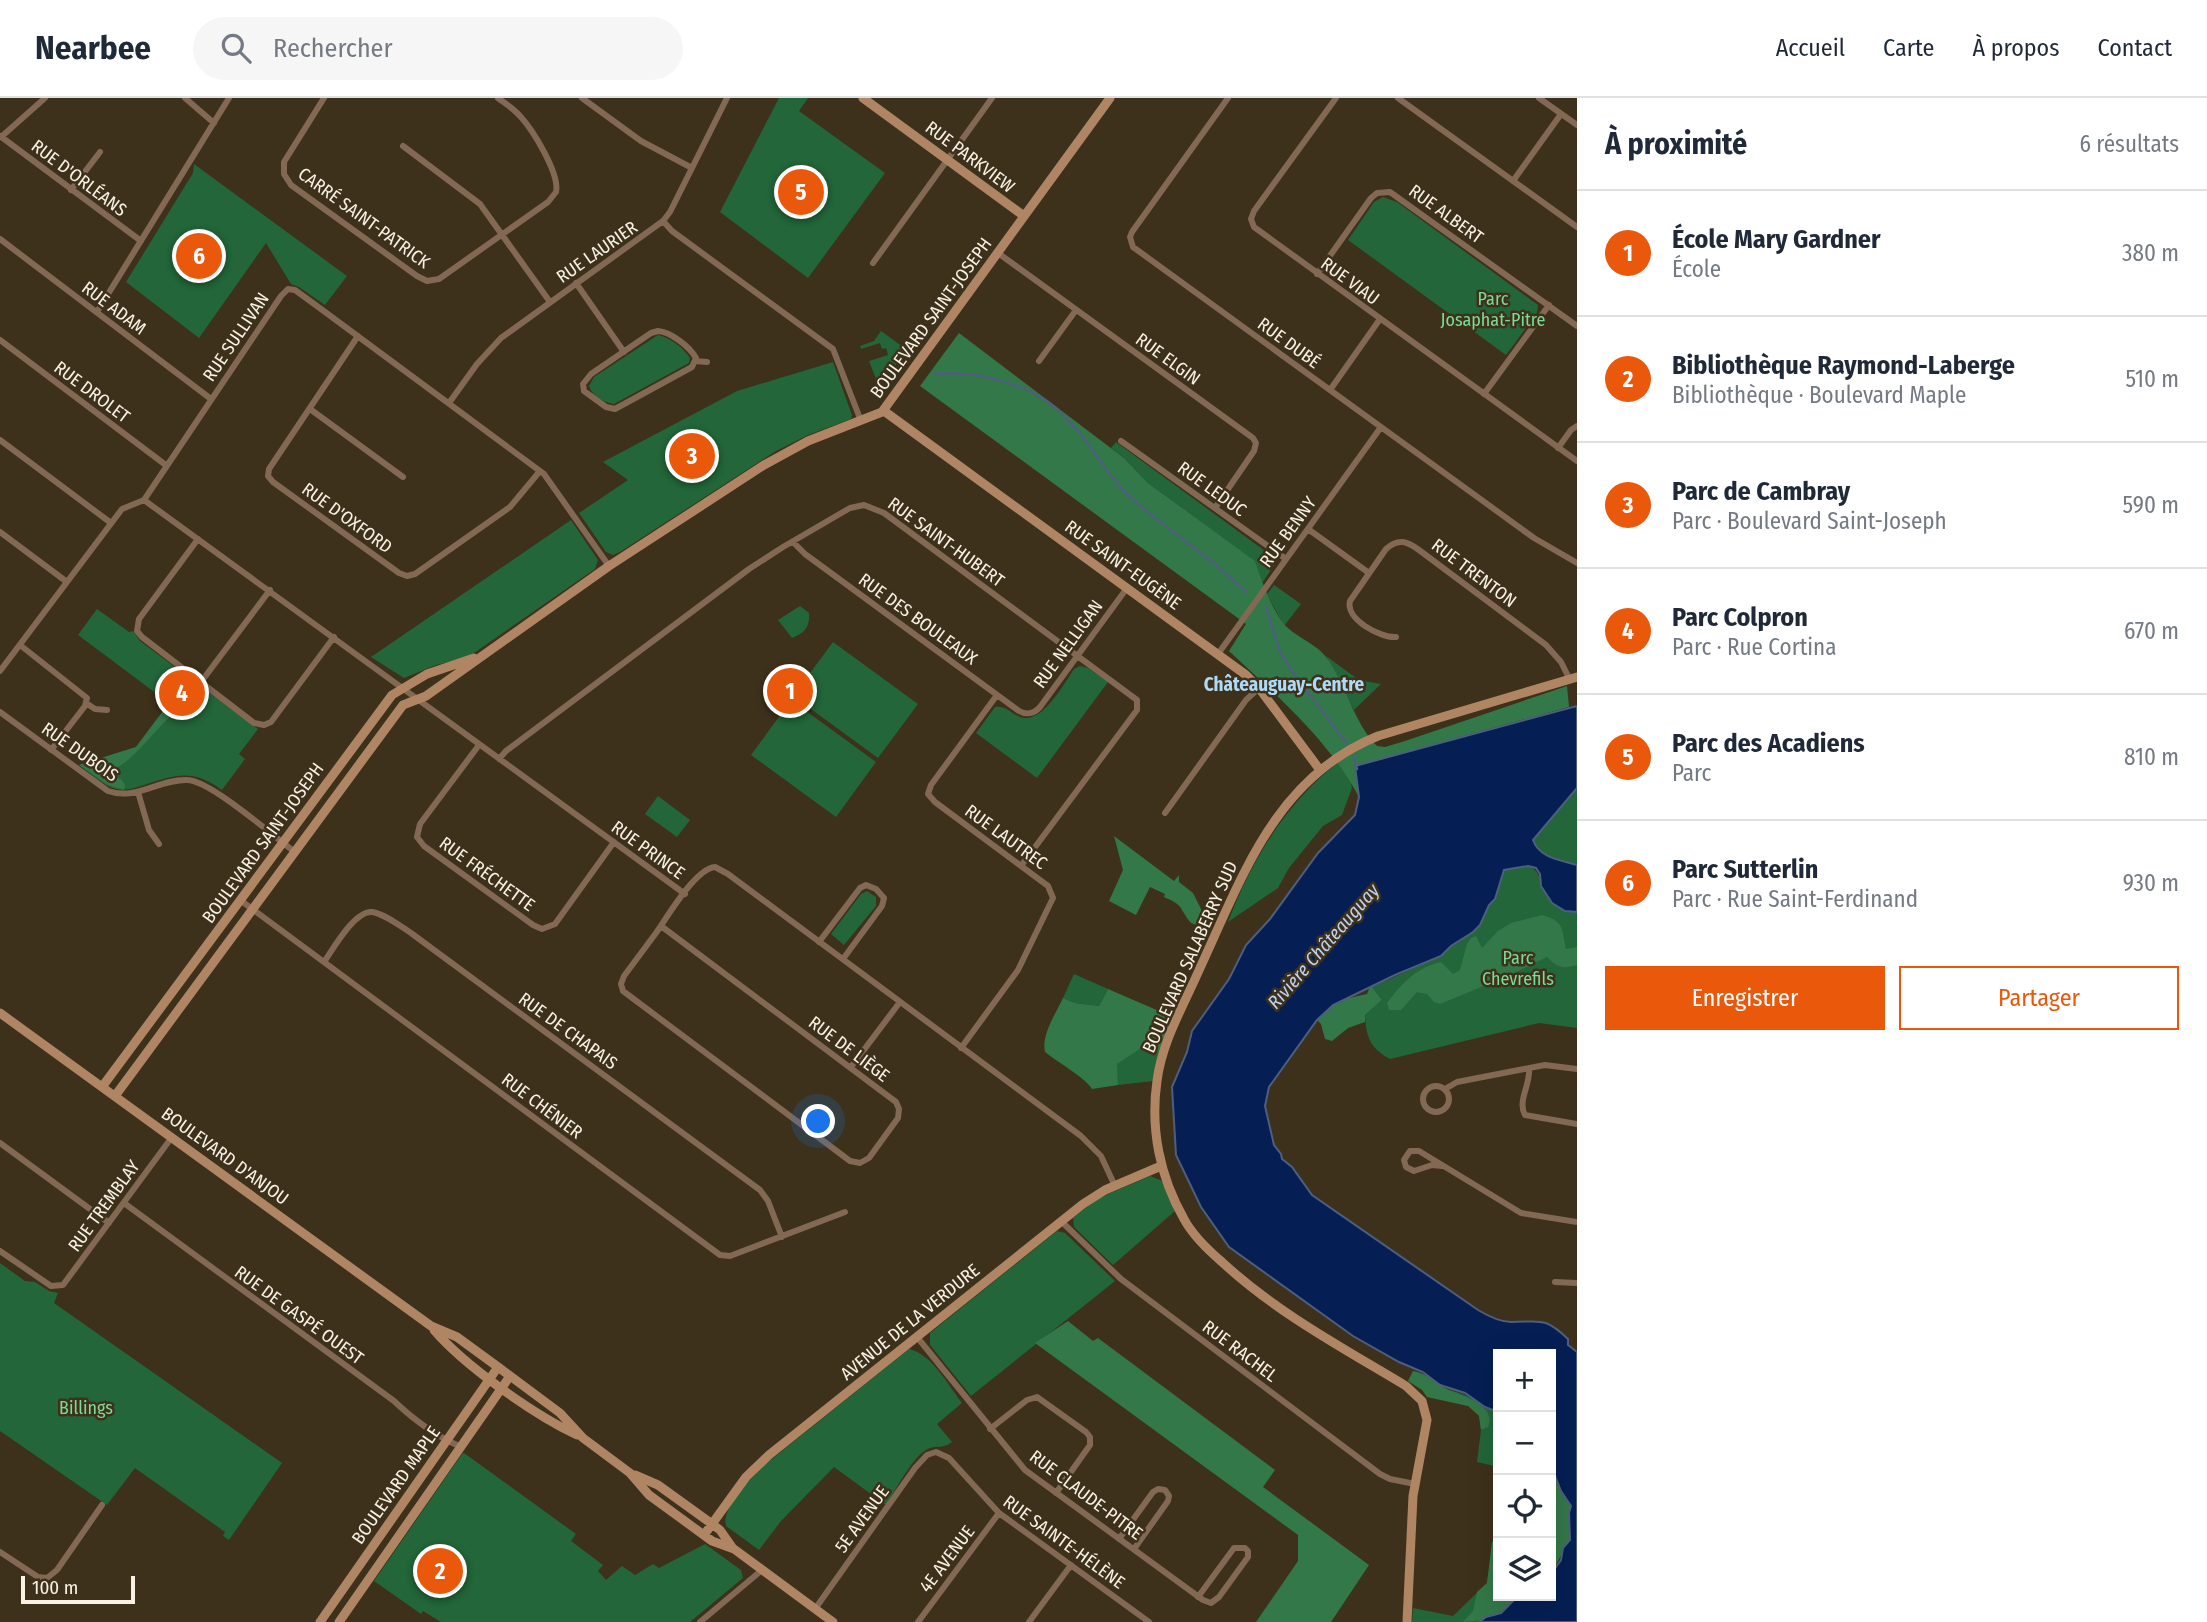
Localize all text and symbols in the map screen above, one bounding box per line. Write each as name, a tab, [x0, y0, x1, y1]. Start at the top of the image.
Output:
search box	[193, 17, 683, 80]
text: Nearbee	[35, 28, 151, 68]
icon: search	[217, 29, 255, 67]
text: Rechercher	[273, 33, 393, 64]
text: Accueil	[1776, 34, 1845, 62]
text: Carte	[1883, 34, 1934, 62]
text: À propos	[1972, 34, 2059, 62]
text: Contact	[2097, 34, 2172, 62]
street label: RUE PARKVIEW	[921, 116, 1019, 198]
text: À proximité	[1605, 126, 1747, 162]
text: 6 résultats	[2080, 130, 2179, 158]
street label: RUE D'ORLÉANS	[27, 134, 132, 221]
street label: CARRÉ SAINT-PATRICK	[294, 162, 435, 273]
pin: 5	[778, 166, 824, 218]
street label: RUE ALBERT	[1405, 180, 1488, 249]
street label: RUE LAURIER	[552, 216, 642, 288]
text: École Mary Gardner	[1672, 224, 1881, 255]
pin: 6	[176, 230, 222, 282]
street label: BOULEVARD SAINT-JOSEPH	[865, 234, 997, 402]
text: 1	[1623, 239, 1633, 267]
text: 380 m	[2122, 239, 2179, 267]
street label: RUE VIAU	[1317, 252, 1383, 310]
text: École	[1672, 255, 1721, 283]
street label: RUE ADAM	[77, 277, 151, 339]
street label: RUE SULLIVAN	[198, 288, 274, 386]
park label: Parc Josaphat-Pitre	[1441, 288, 1546, 331]
street label: RUE DUBÉ	[1253, 312, 1325, 373]
street label: RUE ELGIN	[1131, 328, 1205, 390]
text: Bibliothèque Raymond-Laberge	[1672, 350, 2015, 381]
street label: RUE DROLET	[50, 356, 135, 428]
text: 2	[1623, 365, 1633, 393]
text: 510 m	[2126, 365, 2179, 393]
text: Bibliothèque · Boulevard Maple	[1672, 381, 1966, 409]
pin: 3	[669, 430, 715, 482]
street label: RUE LEDUC	[1173, 457, 1251, 521]
text: Parc de Cambray	[1672, 476, 1850, 507]
street label: RUE D'OXFORD	[298, 478, 396, 558]
text: 3	[1623, 491, 1633, 519]
text: 590 m	[2123, 491, 2179, 519]
street label: RUE SAINT-HUBERT	[883, 492, 1009, 592]
street label: RUE BENNY	[1255, 492, 1321, 572]
text: Parc · Boulevard Saint-Joseph	[1672, 507, 1947, 535]
street label: RUE SAINT-EUGÈNE	[1061, 515, 1186, 614]
street label: RUE TRENTON	[1427, 534, 1521, 612]
street label: RUE DES BOULEAUX	[854, 568, 982, 670]
street label: RUE NELLIGAN	[1029, 596, 1107, 692]
text: Parc Colpron	[1672, 602, 1808, 633]
text: 4	[1622, 617, 1634, 645]
text: 670 m	[2124, 617, 2179, 645]
text: Parc · Rue Cortina	[1672, 633, 1836, 661]
pin: 1	[767, 665, 813, 717]
pin: 4	[159, 667, 205, 719]
district label: Châteauguay-Centre	[1204, 673, 1365, 696]
street label: RUE DUBOIS	[37, 718, 123, 787]
text: Parc des Acadiens	[1672, 728, 1865, 759]
text: 5	[1622, 743, 1634, 771]
text: 810 m	[2124, 743, 2179, 771]
street label: BOULEVARD SAINT-JOSEPH	[197, 759, 329, 927]
text: Parc	[1672, 759, 1711, 787]
street label: RUE LAUTREC	[961, 800, 1051, 874]
street label: RUE PRINCE	[607, 816, 689, 884]
street label: RUE FRÉCHETTE	[435, 831, 540, 916]
text: Parc Sutterlin	[1672, 854, 1818, 885]
street label: BOULEVARD SALABERRY SUD	[1138, 858, 1242, 1056]
text: 6	[1622, 869, 1634, 897]
text: 930 m	[2123, 869, 2179, 897]
water label: Rivière Châteauguay	[1263, 879, 1384, 1014]
text: Parc · Rue Saint-Ferdinand	[1672, 885, 1918, 913]
park label: Parc Chevrefils	[1482, 947, 1554, 990]
button: Enregistrer	[1605, 966, 1885, 1030]
button: Partager	[1899, 966, 2179, 1030]
street label: RUE DE CHAPAIS	[514, 988, 622, 1074]
street label: RUE DE LIÈGE	[804, 1011, 894, 1087]
street label: RUE CHÉNIER	[497, 1068, 587, 1144]
street label: BOULEVARD D'ANJOU	[157, 1102, 293, 1210]
your location	[801, 1104, 835, 1138]
street label: RUE TREMBLAY	[63, 1156, 145, 1256]
street label: AVENUE DE LA VERDURE	[836, 1259, 984, 1385]
street label: RUE DE GASPÉ OUEST	[230, 1260, 369, 1370]
street label: RUE RACHEL	[1198, 1316, 1282, 1386]
map controls	[1493, 1349, 1556, 1601]
button: +	[1493, 1349, 1556, 1412]
park label: Billings	[59, 1397, 113, 1419]
button: −	[1493, 1412, 1556, 1475]
street label: BOULEVARD MAPLE	[347, 1422, 445, 1548]
street label: RUE CLAUDE-PITRE	[1025, 1445, 1147, 1545]
button: locate	[1493, 1475, 1556, 1538]
street label: 5E AVENUE	[830, 1481, 894, 1557]
street label: RUE SAINTE-HÉLÈNE	[999, 1490, 1130, 1594]
street label: 4E AVENUE	[915, 1521, 979, 1597]
button: layers	[1493, 1538, 1556, 1601]
pin: 2	[417, 1545, 463, 1597]
scale bar	[21, 1573, 135, 1605]
text: 100 m	[32, 1576, 78, 1599]

